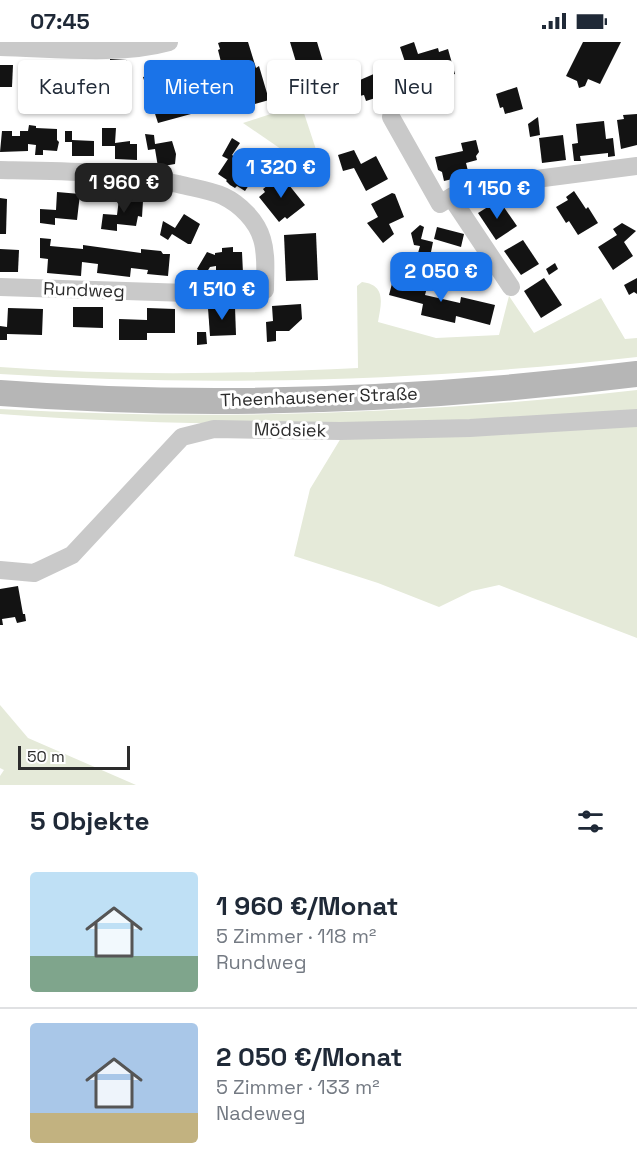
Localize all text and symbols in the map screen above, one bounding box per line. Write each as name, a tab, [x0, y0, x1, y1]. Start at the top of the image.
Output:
text: 07:45	[30, 7, 90, 35]
chip: Kaufen	[18, 60, 132, 114]
chip: Mieten	[144, 60, 255, 114]
chip: Filter	[267, 60, 361, 114]
chip: Neu	[373, 60, 454, 114]
pin: 1 320 €	[226, 148, 336, 199]
text: 1 320 €	[246, 154, 316, 180]
pin: 1 960 €	[69, 163, 179, 214]
text: 1 960 €	[89, 169, 159, 195]
pin: 1 150 €	[442, 169, 552, 220]
text: 1 150 €	[464, 175, 530, 201]
pin: 2 050 €	[386, 252, 496, 303]
text: 2 050 €	[404, 258, 478, 284]
pin: 1 510 €	[167, 270, 277, 321]
text: 1 510 €	[189, 276, 255, 302]
street label: Rundweg	[43, 277, 125, 302]
street label: Theenhausener Straße	[220, 382, 418, 411]
street label: Mödsiek	[254, 417, 327, 442]
scale bar	[18, 743, 130, 770]
text: 50 m	[27, 746, 65, 767]
text: 5 Objekte	[30, 804, 149, 838]
icon: filters	[574, 805, 607, 838]
text: 1 960 €/Monat	[216, 889, 398, 923]
icon: home	[78, 896, 150, 968]
text: 5 Zimmer · 118 m²	[216, 923, 376, 949]
text: Rundweg	[216, 949, 307, 975]
text: 2 050 €/Monat	[216, 1040, 402, 1074]
icon: home	[78, 1047, 150, 1119]
text: 5 Zimmer · 133 m²	[216, 1074, 380, 1100]
text: Nadeweg	[216, 1100, 306, 1126]

